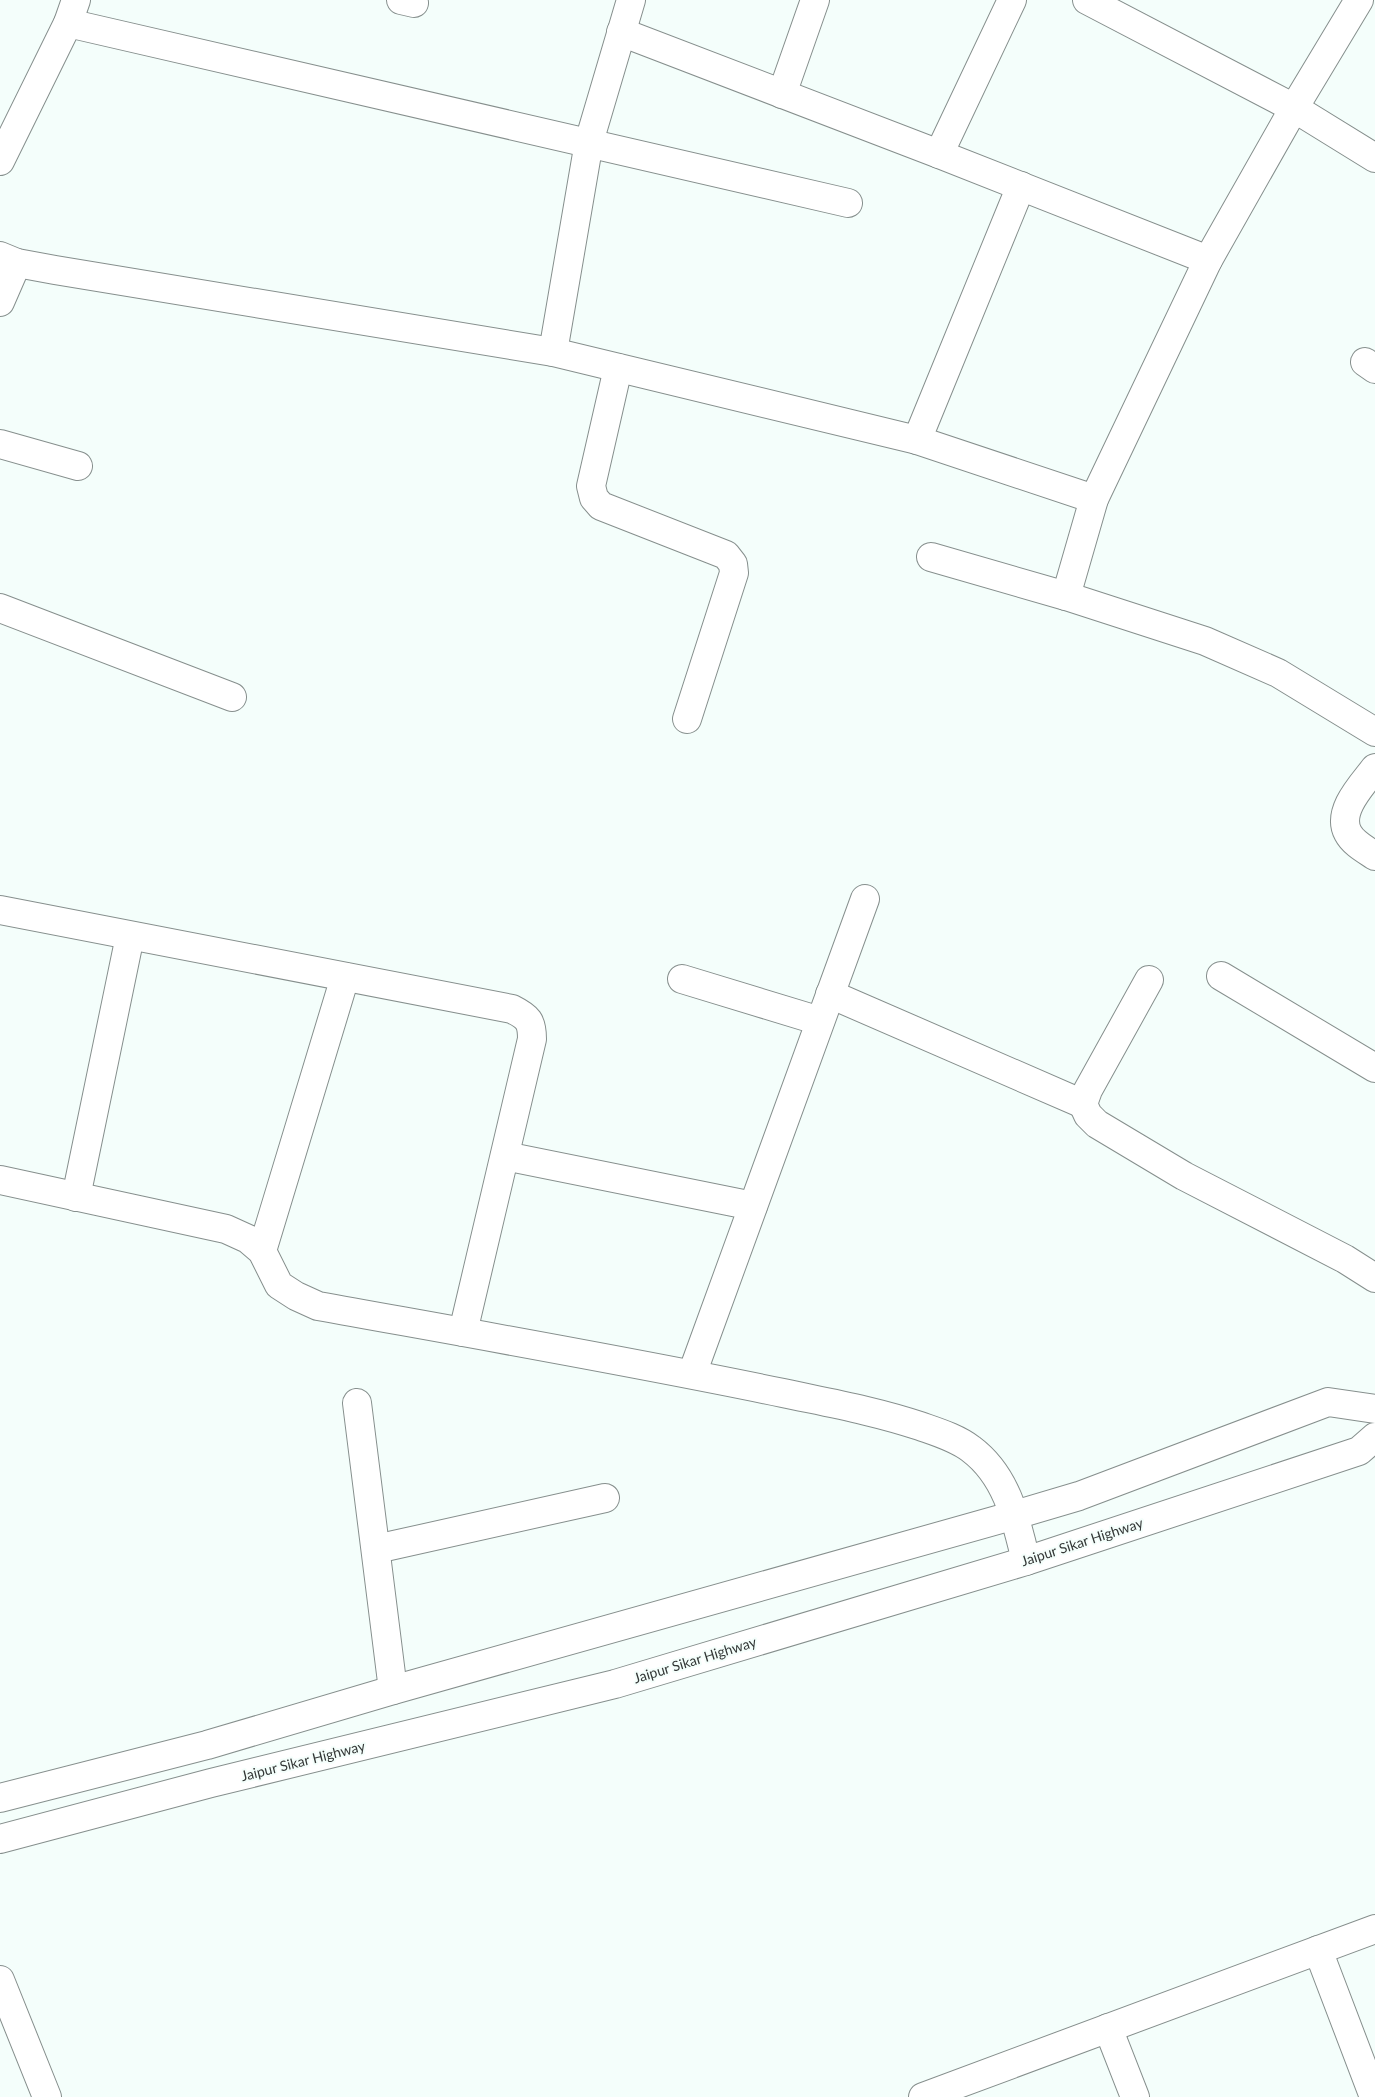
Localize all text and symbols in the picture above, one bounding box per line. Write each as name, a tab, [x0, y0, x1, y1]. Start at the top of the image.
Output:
street label: Jaipur Sikar Highway	[1019, 1514, 1146, 1569]
street label: Jaipur Sikar Highway	[632, 1633, 759, 1686]
street label: Jaipur Sikar Highway	[239, 1737, 367, 1784]

